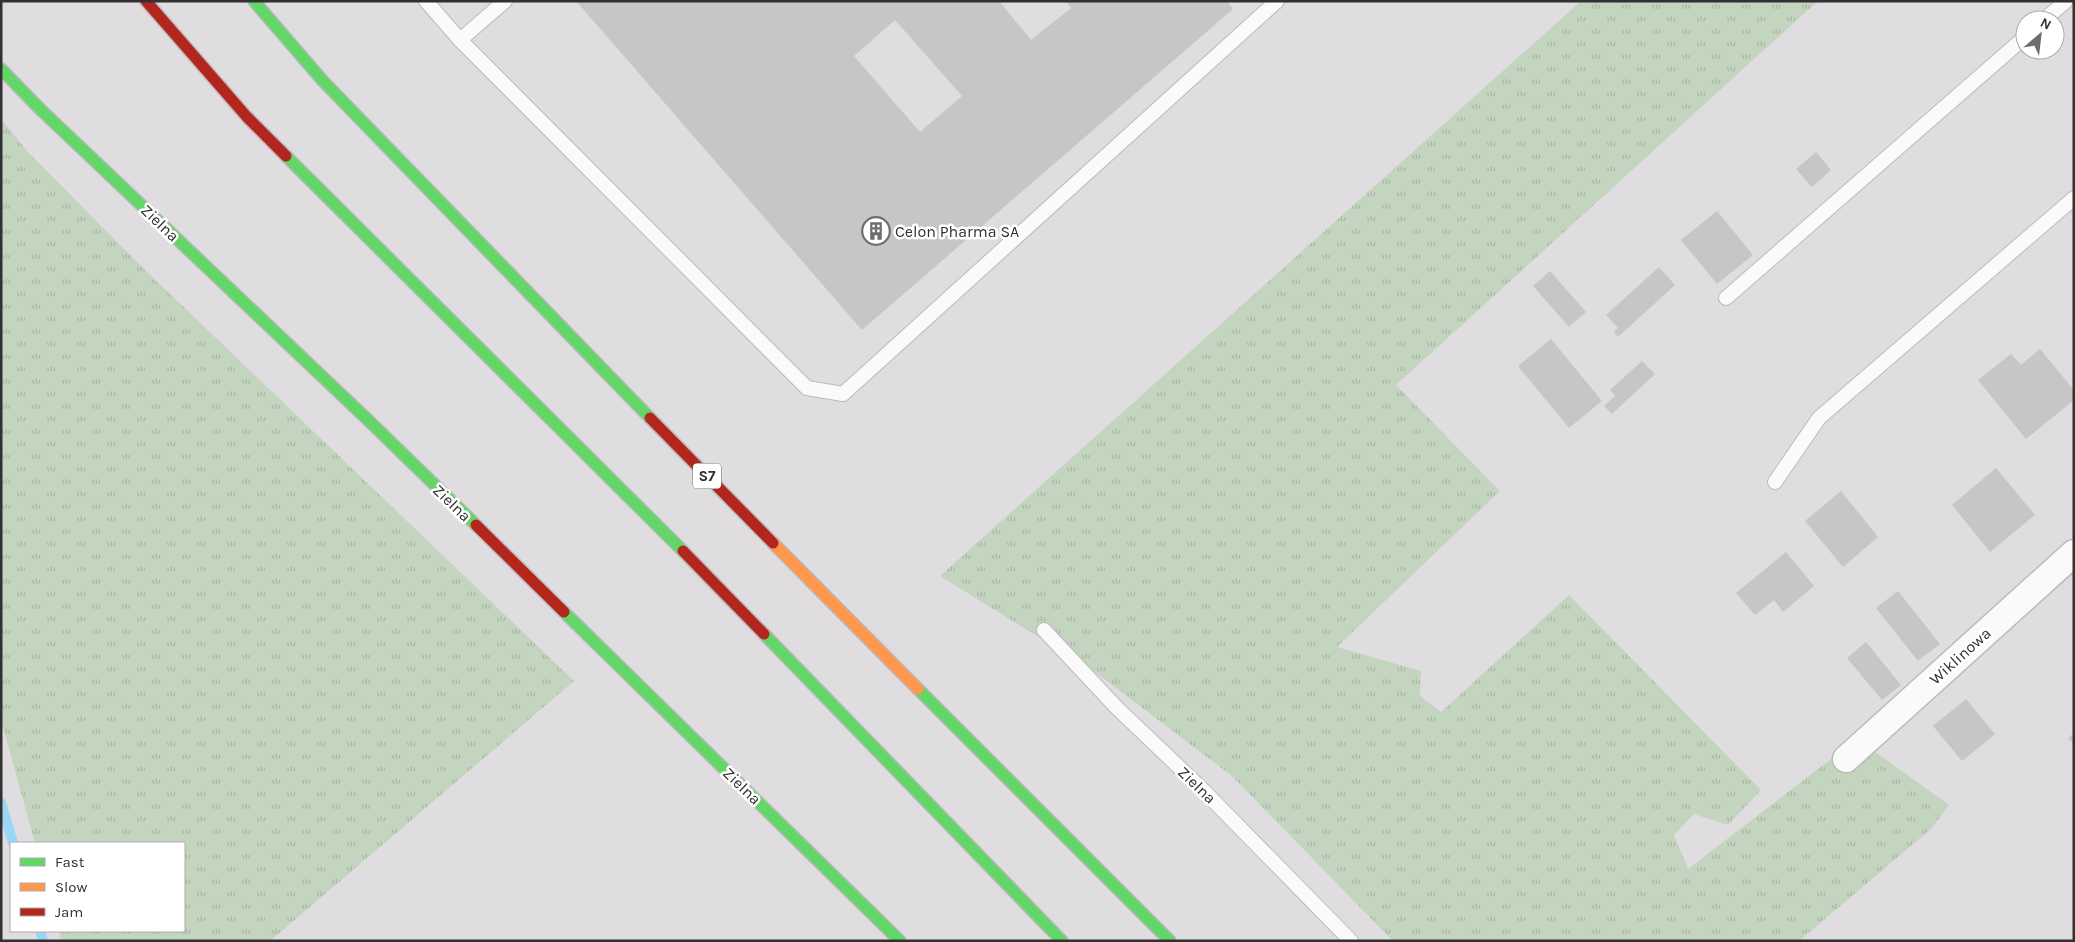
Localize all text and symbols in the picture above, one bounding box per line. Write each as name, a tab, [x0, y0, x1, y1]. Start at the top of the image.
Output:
north arrow	[2015, 10, 2065, 60]
text: N	[2037, 14, 2054, 34]
street label: Zielna	[137, 200, 183, 246]
building icon: Celon Pharma SA	[861, 216, 891, 246]
place label: Celon Pharma SA	[895, 222, 1019, 241]
road number: S7	[693, 464, 721, 488]
street label: Zielna	[429, 480, 475, 526]
street label: Wiklinowa	[1925, 623, 1995, 689]
street label: Zielna	[1174, 762, 1220, 808]
street label: Zielna	[719, 763, 765, 809]
legend	[10, 842, 185, 932]
text: Fast	[55, 853, 85, 871]
text: Slow	[55, 878, 87, 896]
text: Jam	[55, 903, 83, 921]

